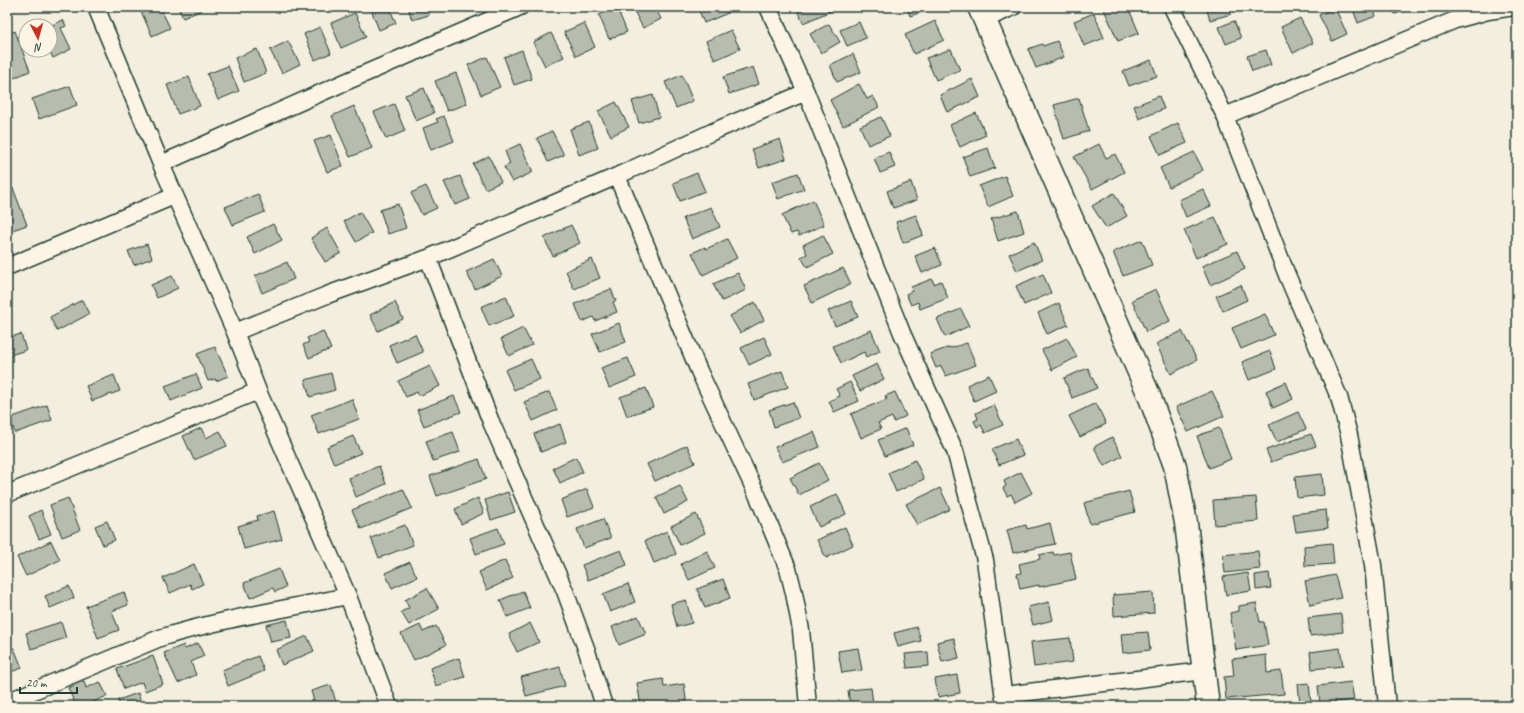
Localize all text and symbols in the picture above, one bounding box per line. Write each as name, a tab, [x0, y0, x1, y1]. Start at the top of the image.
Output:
north arrow	[18, 18, 58, 58]
text: N	[33, 41, 43, 55]
scale bar	[20, 669, 77, 695]
text: 20 m	[26, 675, 48, 691]

